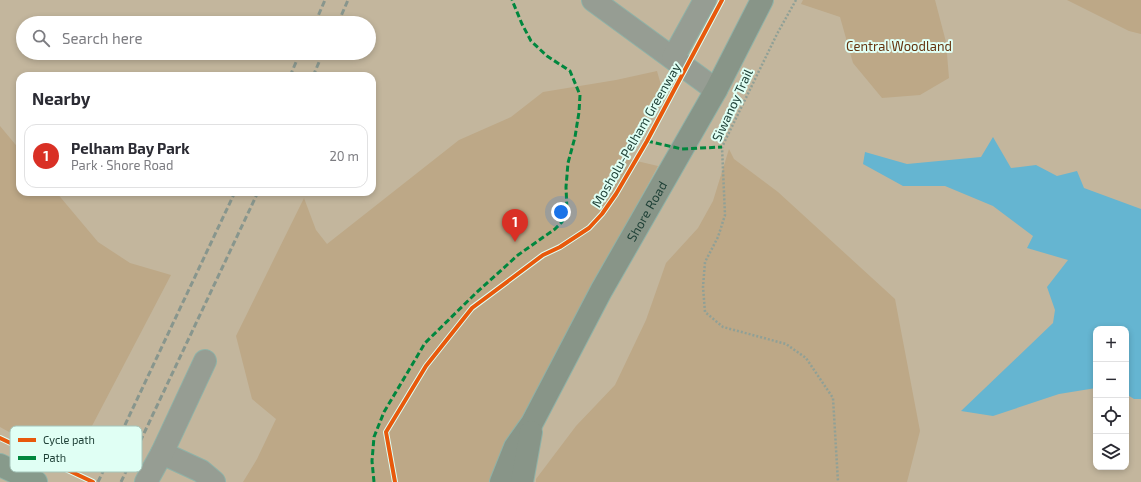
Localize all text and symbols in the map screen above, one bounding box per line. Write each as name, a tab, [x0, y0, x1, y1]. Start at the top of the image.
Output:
search box	[16, 16, 376, 60]
icon: search	[30, 27, 52, 49]
text: Search here	[62, 29, 143, 47]
park label: Central Woodland	[846, 38, 952, 54]
street label: Mosholu-Pelham Greenway	[588, 60, 684, 210]
street label: Siwanoy Trail	[708, 66, 756, 144]
text: Nearby	[32, 88, 90, 108]
text: Pelham Bay Park	[71, 139, 190, 157]
text: 1	[43, 148, 49, 164]
text: 20 m	[330, 148, 359, 164]
text: Park · Shore Road	[71, 157, 173, 173]
street label: Shore Road	[623, 178, 670, 244]
your location	[551, 202, 571, 222]
pin: 1	[502, 209, 528, 242]
map controls	[1093, 326, 1129, 470]
button: +	[1093, 326, 1129, 362]
button: −	[1093, 362, 1129, 398]
button: locate	[1093, 398, 1129, 434]
legend	[10, 426, 142, 472]
text: Cycle path	[43, 433, 95, 446]
button: layers	[1093, 434, 1129, 470]
text: Path	[43, 451, 66, 464]

